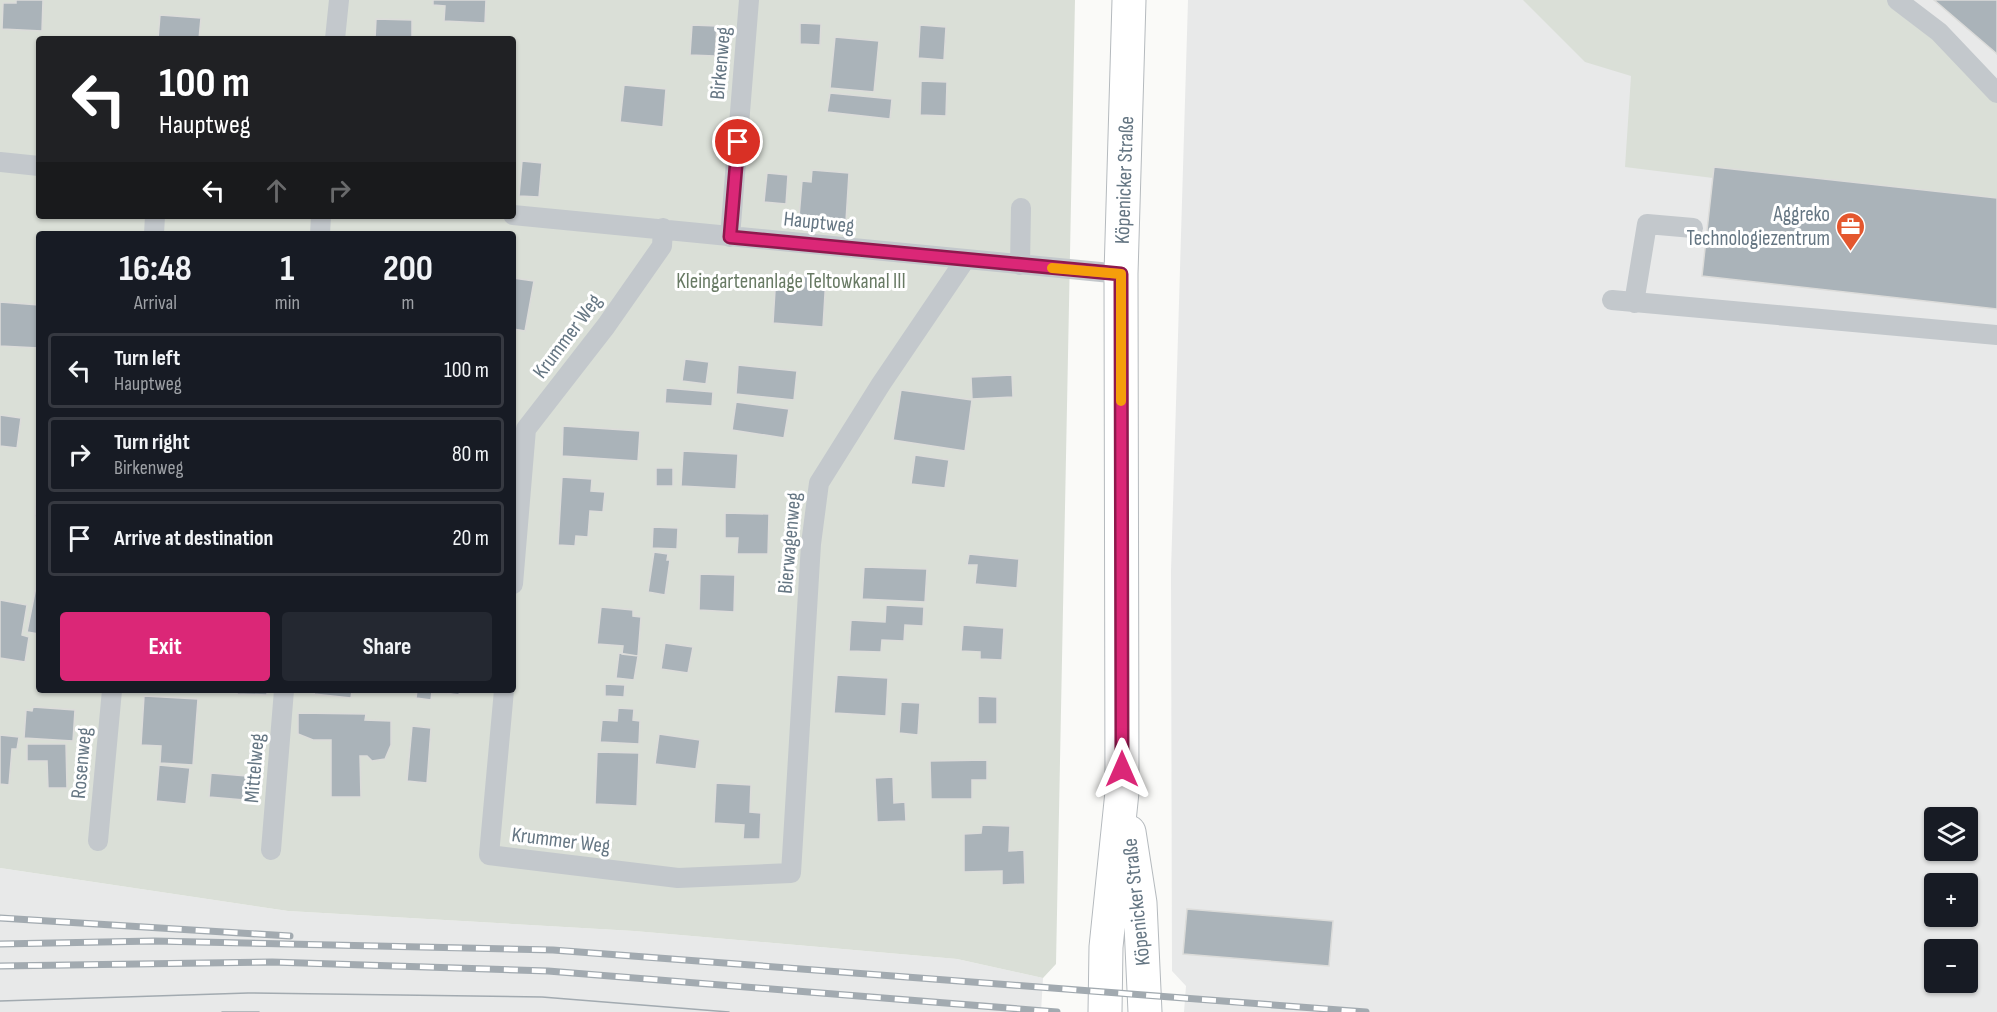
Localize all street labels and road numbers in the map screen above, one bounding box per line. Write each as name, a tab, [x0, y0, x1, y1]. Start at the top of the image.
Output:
street label: Birkenweg	[705, 26, 736, 100]
street label: Köpenicker Straße	[1110, 116, 1139, 245]
street label: Hauptweg	[782, 206, 856, 239]
street label: Krummer Weg	[528, 289, 607, 383]
street label: Bierwagenweg	[773, 491, 806, 595]
street label: Rosenweg	[66, 726, 97, 800]
street label: Mittelweg	[239, 732, 270, 804]
street label: Krummer Weg	[510, 822, 612, 859]
street label: Köpenicker Straße	[1117, 837, 1156, 967]

